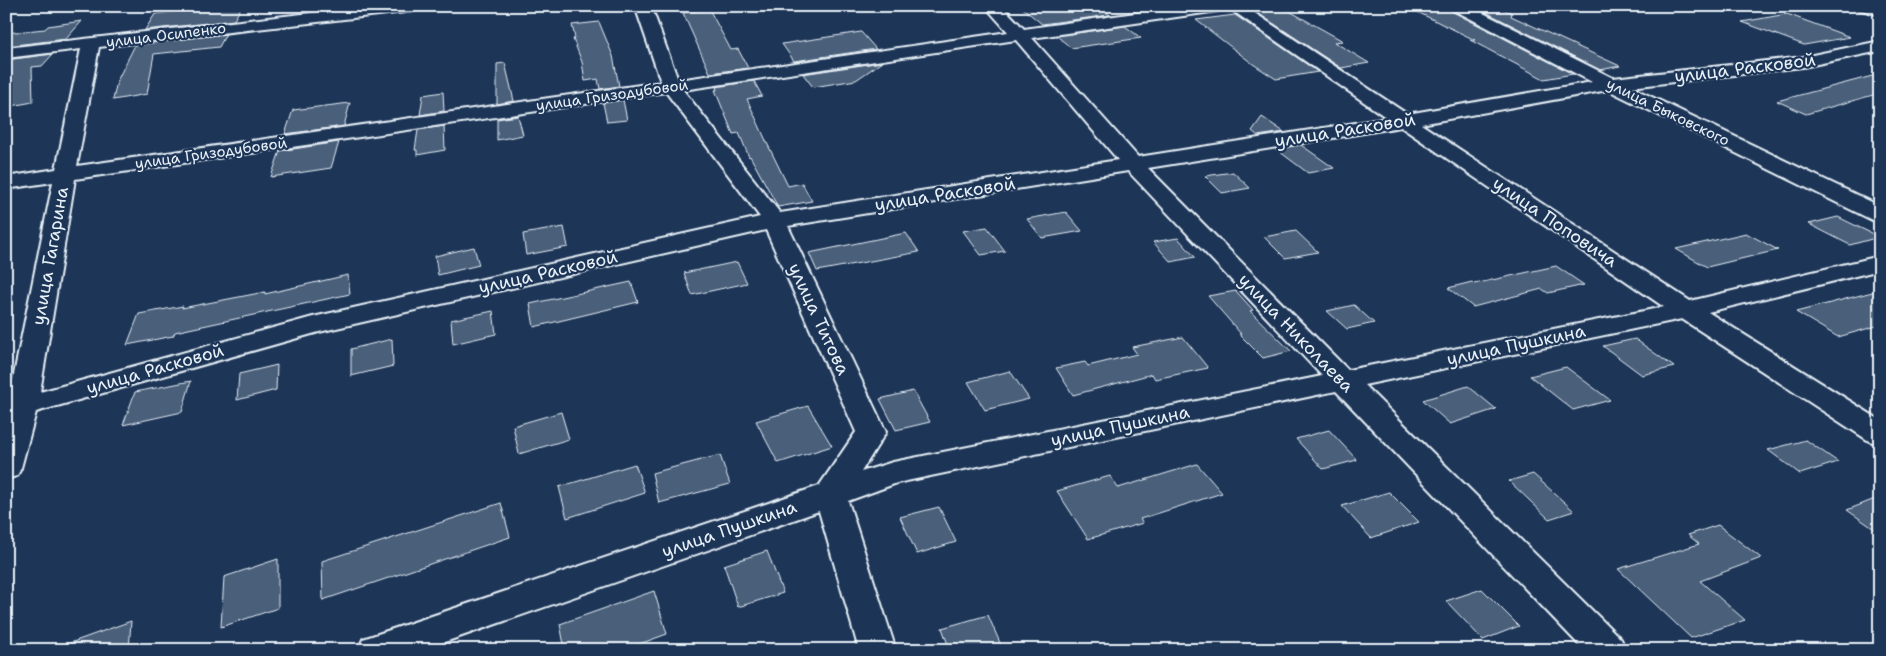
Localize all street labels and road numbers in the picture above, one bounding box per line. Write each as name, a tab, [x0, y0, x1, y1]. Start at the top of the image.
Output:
street label: улица Осипенко	[105, 18, 227, 52]
street label: улица Расковой	[1673, 47, 1817, 89]
street label: улица Быковского	[1603, 73, 1733, 151]
street label: улица Гризодубовой	[535, 74, 690, 116]
street label: улица Расковой	[1273, 107, 1417, 153]
street label: улица Гризодубовой	[134, 132, 289, 174]
street label: улица Расковой	[873, 171, 1017, 217]
street label: улица Поповича	[1488, 171, 1622, 273]
street label: улица Гагарина	[26, 185, 74, 327]
street label: улица Расковой	[476, 244, 620, 300]
street label: улица Титова	[783, 259, 855, 379]
street label: улица Николаева	[1233, 268, 1359, 398]
street label: улица Пушкина	[1444, 319, 1588, 371]
street label: улица Расковой	[83, 338, 227, 400]
street label: улица Пушкина	[1048, 400, 1192, 452]
street label: улица Пушкина	[658, 495, 800, 563]

